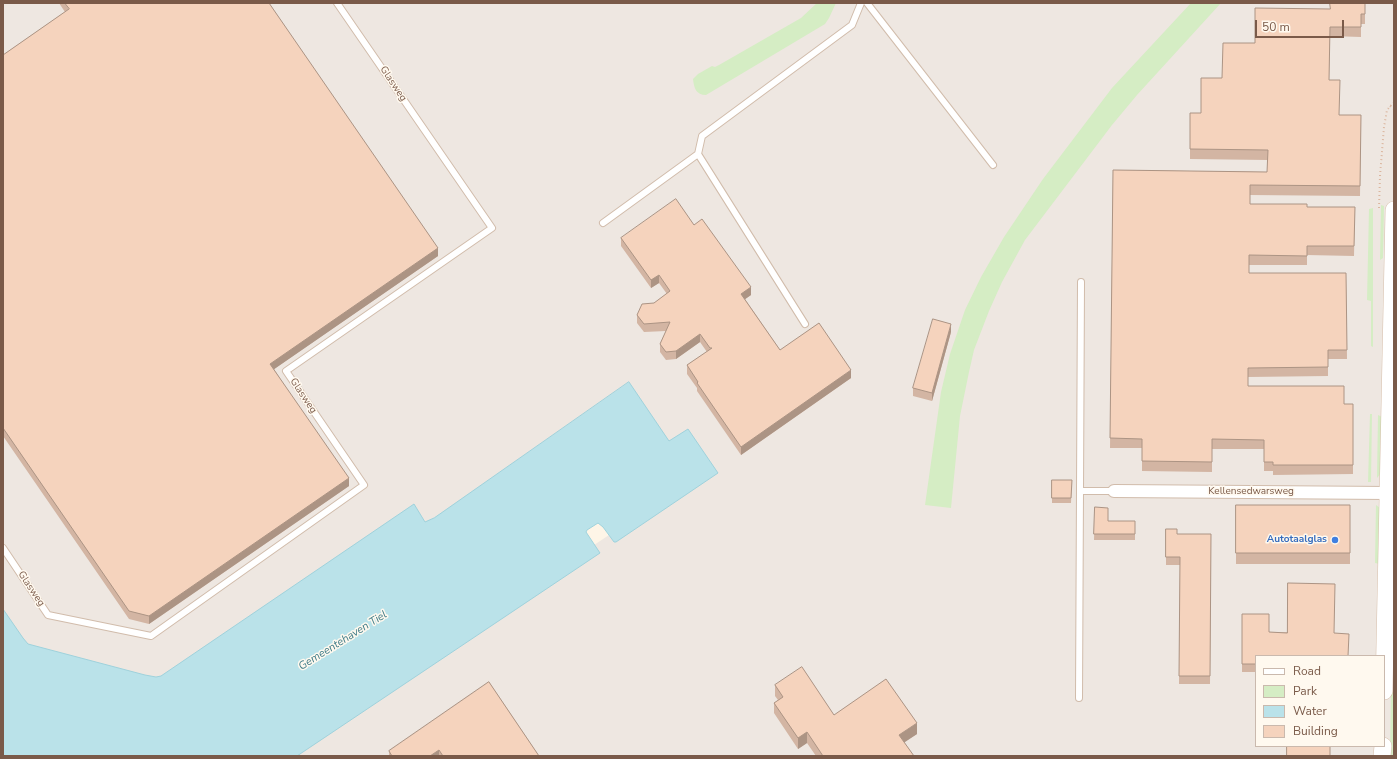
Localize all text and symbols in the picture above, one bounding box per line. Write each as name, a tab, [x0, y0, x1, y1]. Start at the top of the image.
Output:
scale bar	[1257, 12, 1346, 38]
text: 50 m	[1262, 19, 1290, 35]
street label: Glasweg	[377, 64, 409, 104]
street label: Glasweg	[287, 376, 319, 416]
street label: Kellensedwarsweg	[1208, 486, 1294, 498]
place label: Autotaalglas	[1267, 534, 1327, 546]
marker: Autotaalglas	[1330, 535, 1340, 545]
street label: Glasweg	[15, 569, 47, 609]
water label: Gemeentehaven Tiel	[296, 608, 390, 674]
legend	[1255, 655, 1385, 747]
text: Road	[1293, 663, 1321, 679]
text: Park	[1293, 683, 1317, 699]
text: Water	[1293, 703, 1327, 719]
text: Building	[1293, 723, 1338, 739]

